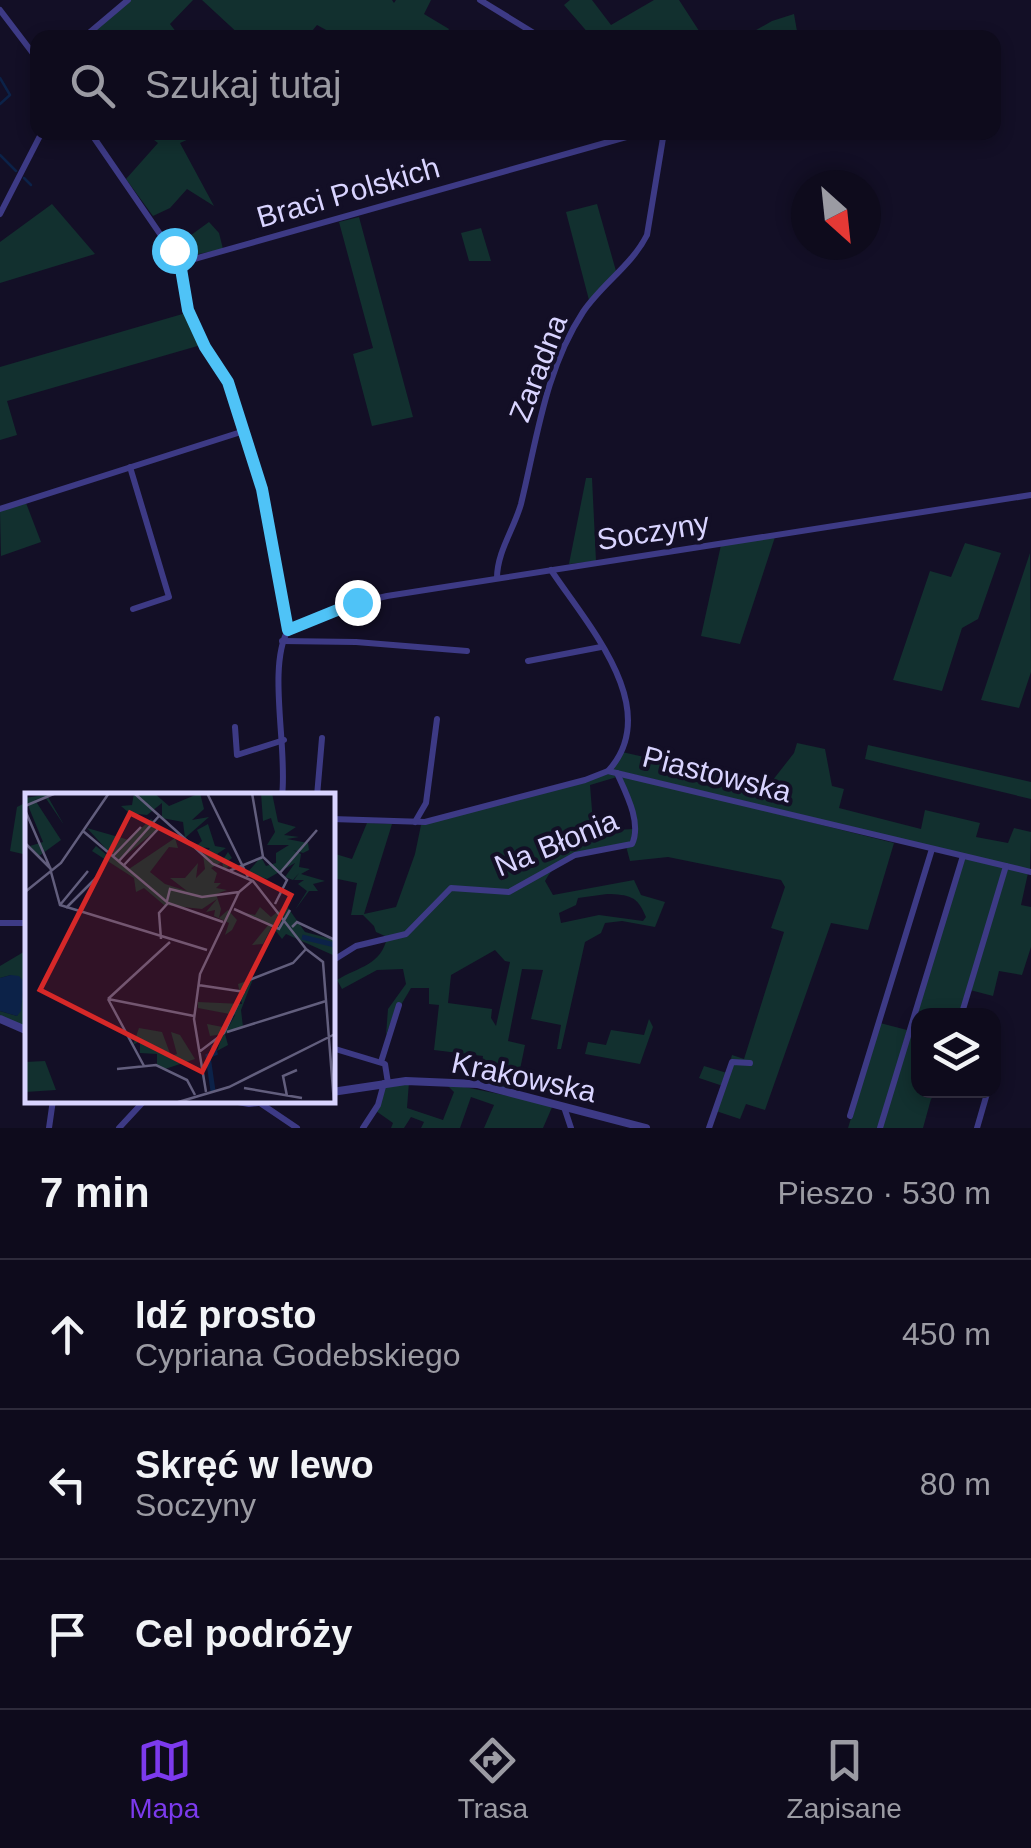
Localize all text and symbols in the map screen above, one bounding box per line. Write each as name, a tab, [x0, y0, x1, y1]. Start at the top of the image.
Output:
search box	[30, 30, 1001, 140]
icon: search	[65, 58, 120, 113]
text: Szukaj tutaj	[145, 64, 341, 106]
street label: Braci Polskich	[253, 150, 443, 234]
north arrow	[791, 170, 881, 260]
route start	[152, 228, 198, 274]
street label: Zaradna	[503, 310, 574, 426]
street label: Soczyny	[594, 506, 712, 556]
route end	[335, 580, 381, 626]
street label: Piastowska	[639, 740, 795, 808]
inset map	[25, 793, 335, 1103]
street label: Na Błonia	[490, 803, 623, 883]
map controls	[911, 1008, 1001, 1098]
button: layers	[911, 1008, 1001, 1098]
street label: Krakowska	[449, 1046, 599, 1108]
text: 7 min	[40, 1169, 150, 1216]
text: Pieszo · 530 m	[778, 1175, 991, 1211]
text: Idź prosto	[135, 1294, 317, 1336]
icon: ahead	[40, 1307, 95, 1362]
text: 450 m	[902, 1316, 991, 1352]
text: Cypriana Godebskiego	[135, 1337, 461, 1373]
text: Skręć w lewo	[135, 1444, 374, 1486]
icon: left	[40, 1457, 95, 1512]
text: 80 m	[920, 1466, 991, 1502]
text: Soczyny	[135, 1487, 256, 1523]
icon: arrive	[40, 1607, 95, 1662]
text: Cel podróży	[135, 1613, 352, 1655]
tab: Mapa	[129, 1733, 199, 1825]
tab: Trasa	[458, 1733, 528, 1825]
tab: Zapisane	[787, 1733, 902, 1825]

